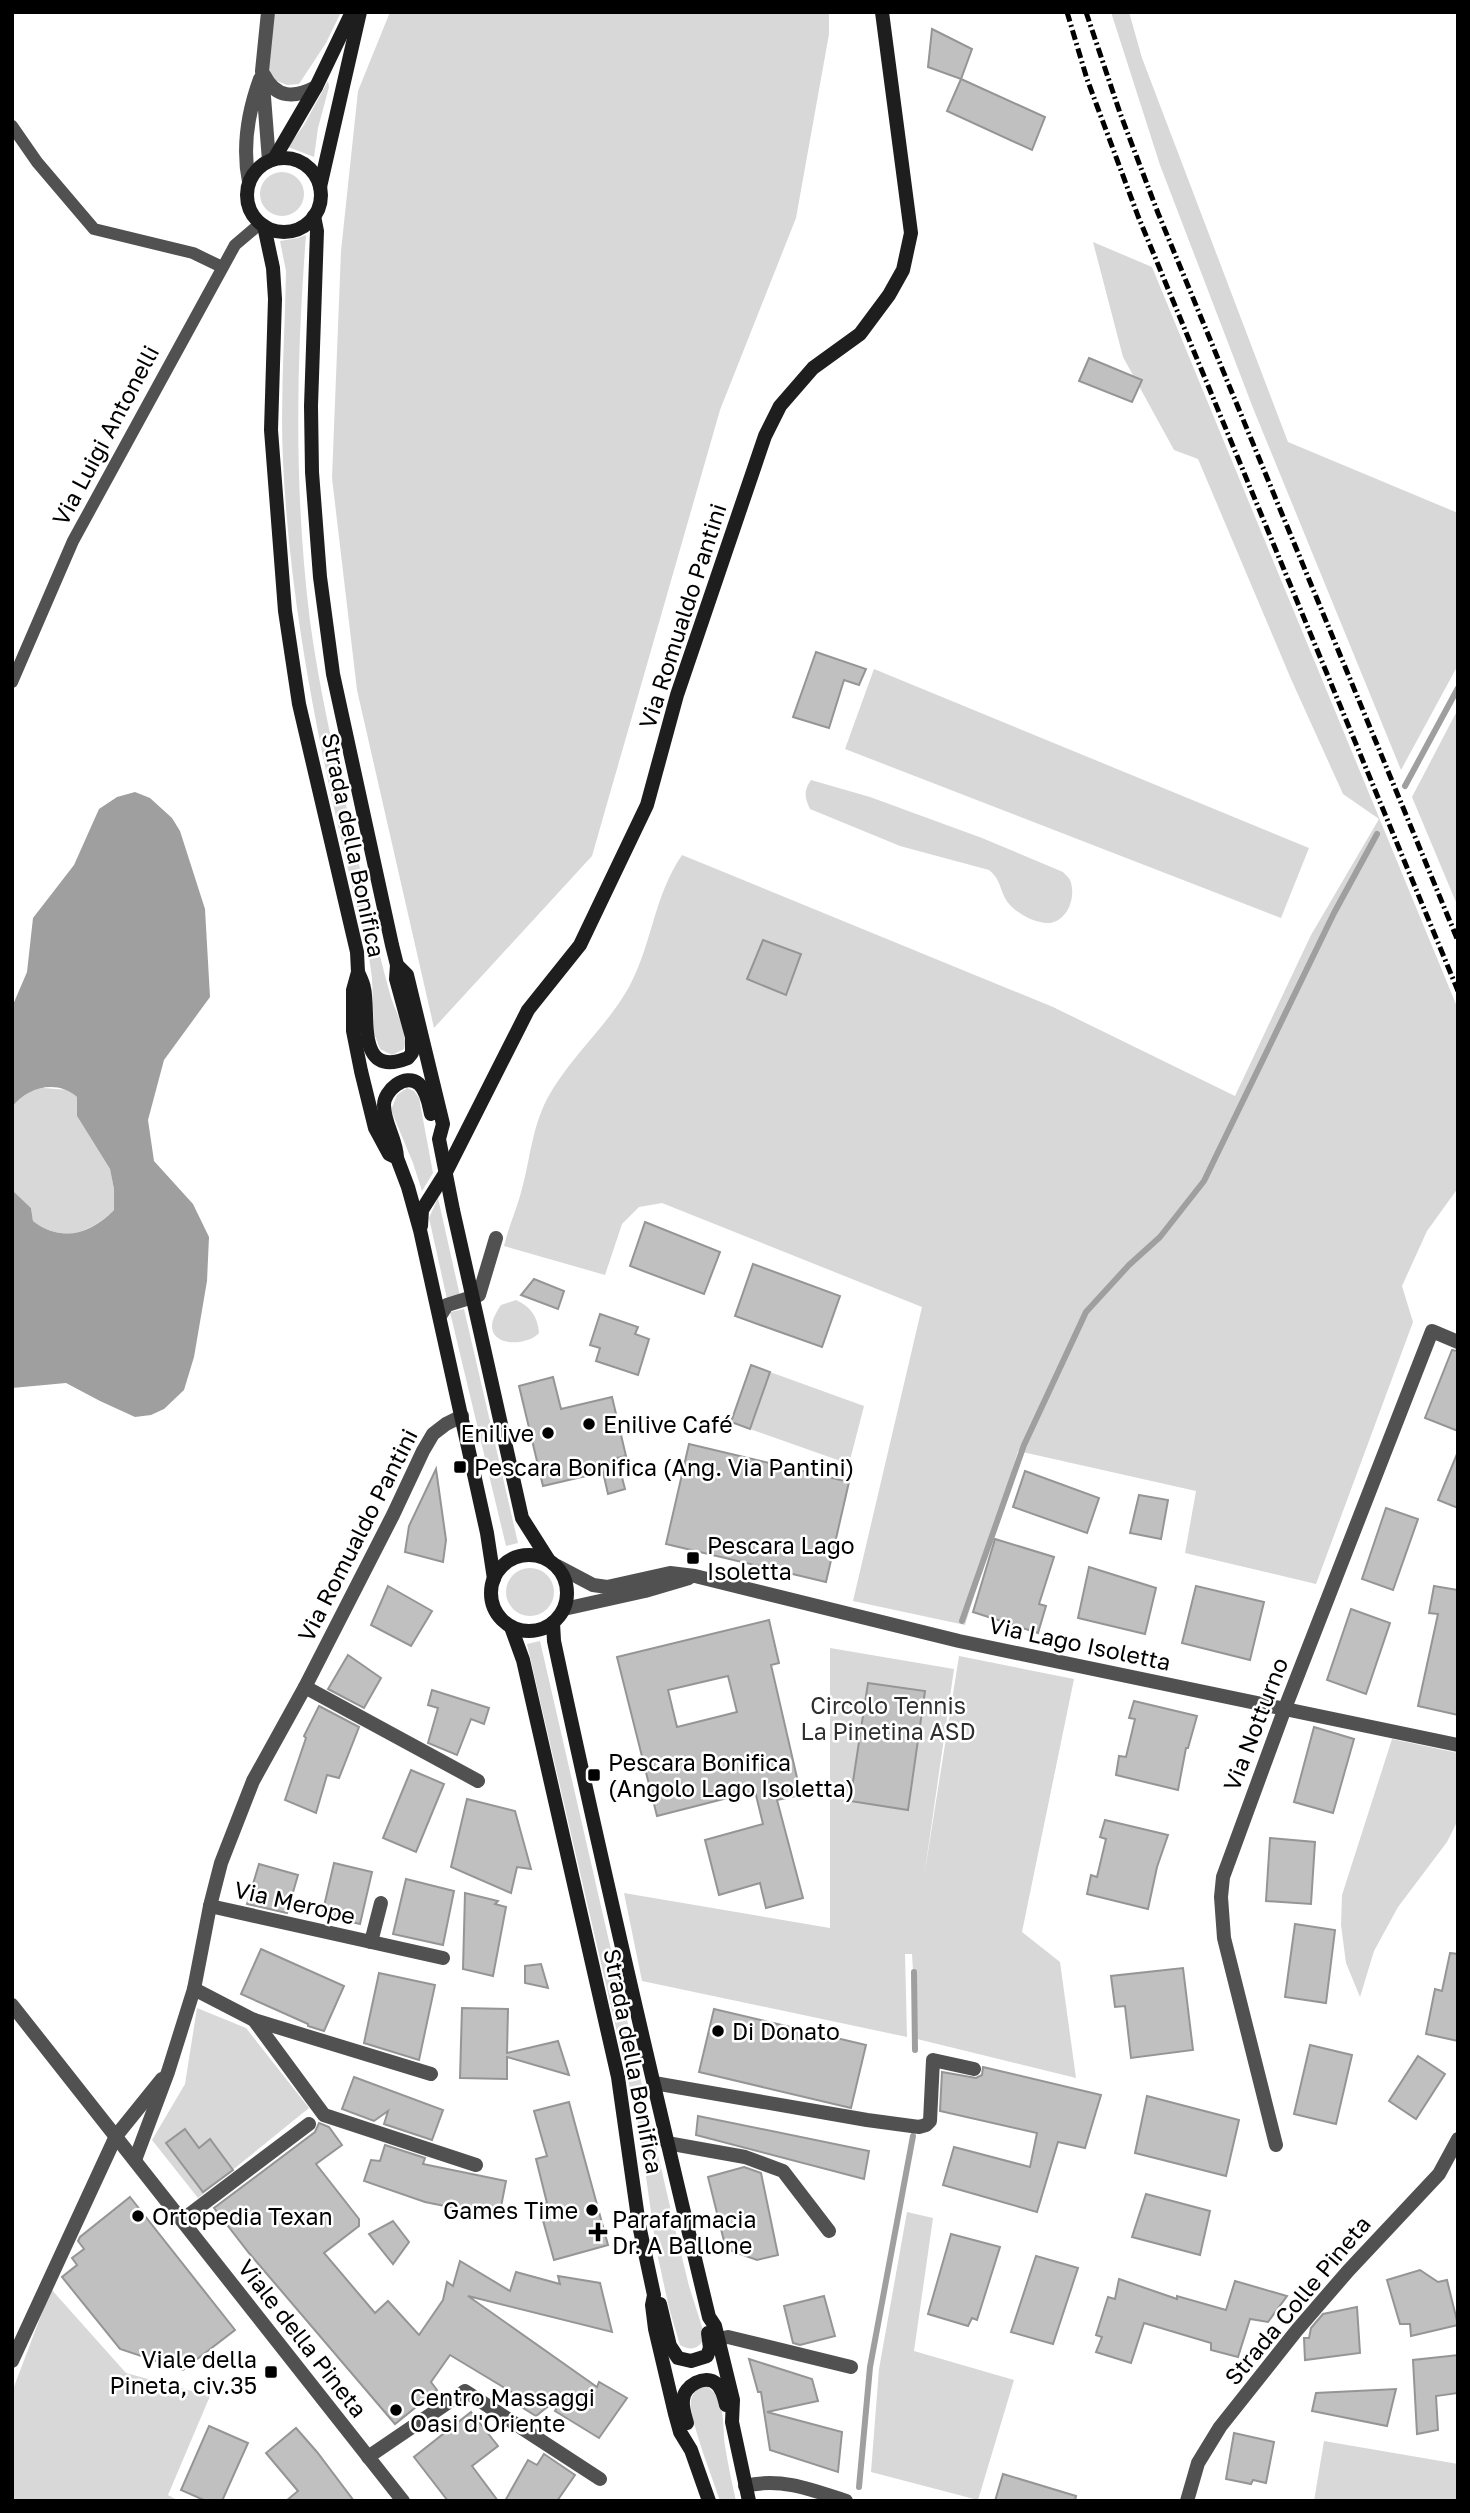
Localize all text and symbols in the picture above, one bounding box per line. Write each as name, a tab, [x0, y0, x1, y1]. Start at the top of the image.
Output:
street label: Via Luigi Antonelli	[46, 340, 164, 530]
street label: Via Romualdo Pantini	[632, 500, 732, 732]
street label: Strada della Bonifica	[317, 730, 391, 960]
place label: Enilive Café	[603, 1410, 733, 1438]
marker: Enilive Café	[581, 1416, 597, 1432]
place label: Enilive	[460, 1419, 534, 1447]
street label: Via Romualdo Pantini	[291, 1424, 423, 1646]
marker: Enilive	[540, 1425, 556, 1441]
place label: Pescara Bonifica (Ang. Via Pantini)	[474, 1453, 854, 1481]
marker: Pescara Bonifica (Ang. Via Pantini)	[452, 1459, 468, 1475]
place label: Pescara Lago Isoletta	[707, 1531, 855, 1585]
marker: Pescara Lago Isoletta	[685, 1550, 701, 1566]
street label: Via Lago Isoletta	[987, 1610, 1173, 1676]
street label: Via Notturno	[1217, 1653, 1293, 1795]
park label: Circolo Tennis La Pinetina ASD	[800, 1691, 976, 1745]
place label: Pescara Bonifica (Angolo Lago Isoletta)	[608, 1748, 855, 1802]
marker: Pescara Bonifica (Angolo Lago Isoletta)	[586, 1767, 602, 1783]
street label: Via Merope	[232, 1874, 358, 1930]
street label: Strada della Bonifica	[598, 1946, 670, 2176]
place label: Di Donato	[732, 2017, 840, 2045]
marker: Di Donato	[710, 2023, 726, 2039]
place label: Games Time	[443, 2196, 578, 2224]
place label: Ortopedia Texan	[152, 2202, 333, 2230]
marker: Games Time	[584, 2202, 600, 2218]
place label: Parafarmacia Dr. A Ballone	[612, 2205, 757, 2259]
marker: Ortopedia Texan	[130, 2208, 146, 2224]
street label: Strada Colle Pineta	[1218, 2210, 1376, 2390]
marker: Parafarmacia Dr. A Ballone	[590, 2224, 606, 2240]
street label: Viale della Pineta	[233, 2253, 373, 2423]
place label: Viale della Pineta, civ.35	[110, 2345, 257, 2399]
marker: Viale della Pineta, civ.35	[263, 2364, 279, 2380]
place label: Centro Massaggi Oasi d'Oriente	[410, 2383, 595, 2437]
marker: Centro Massaggi Oasi d'Oriente	[388, 2402, 404, 2418]

